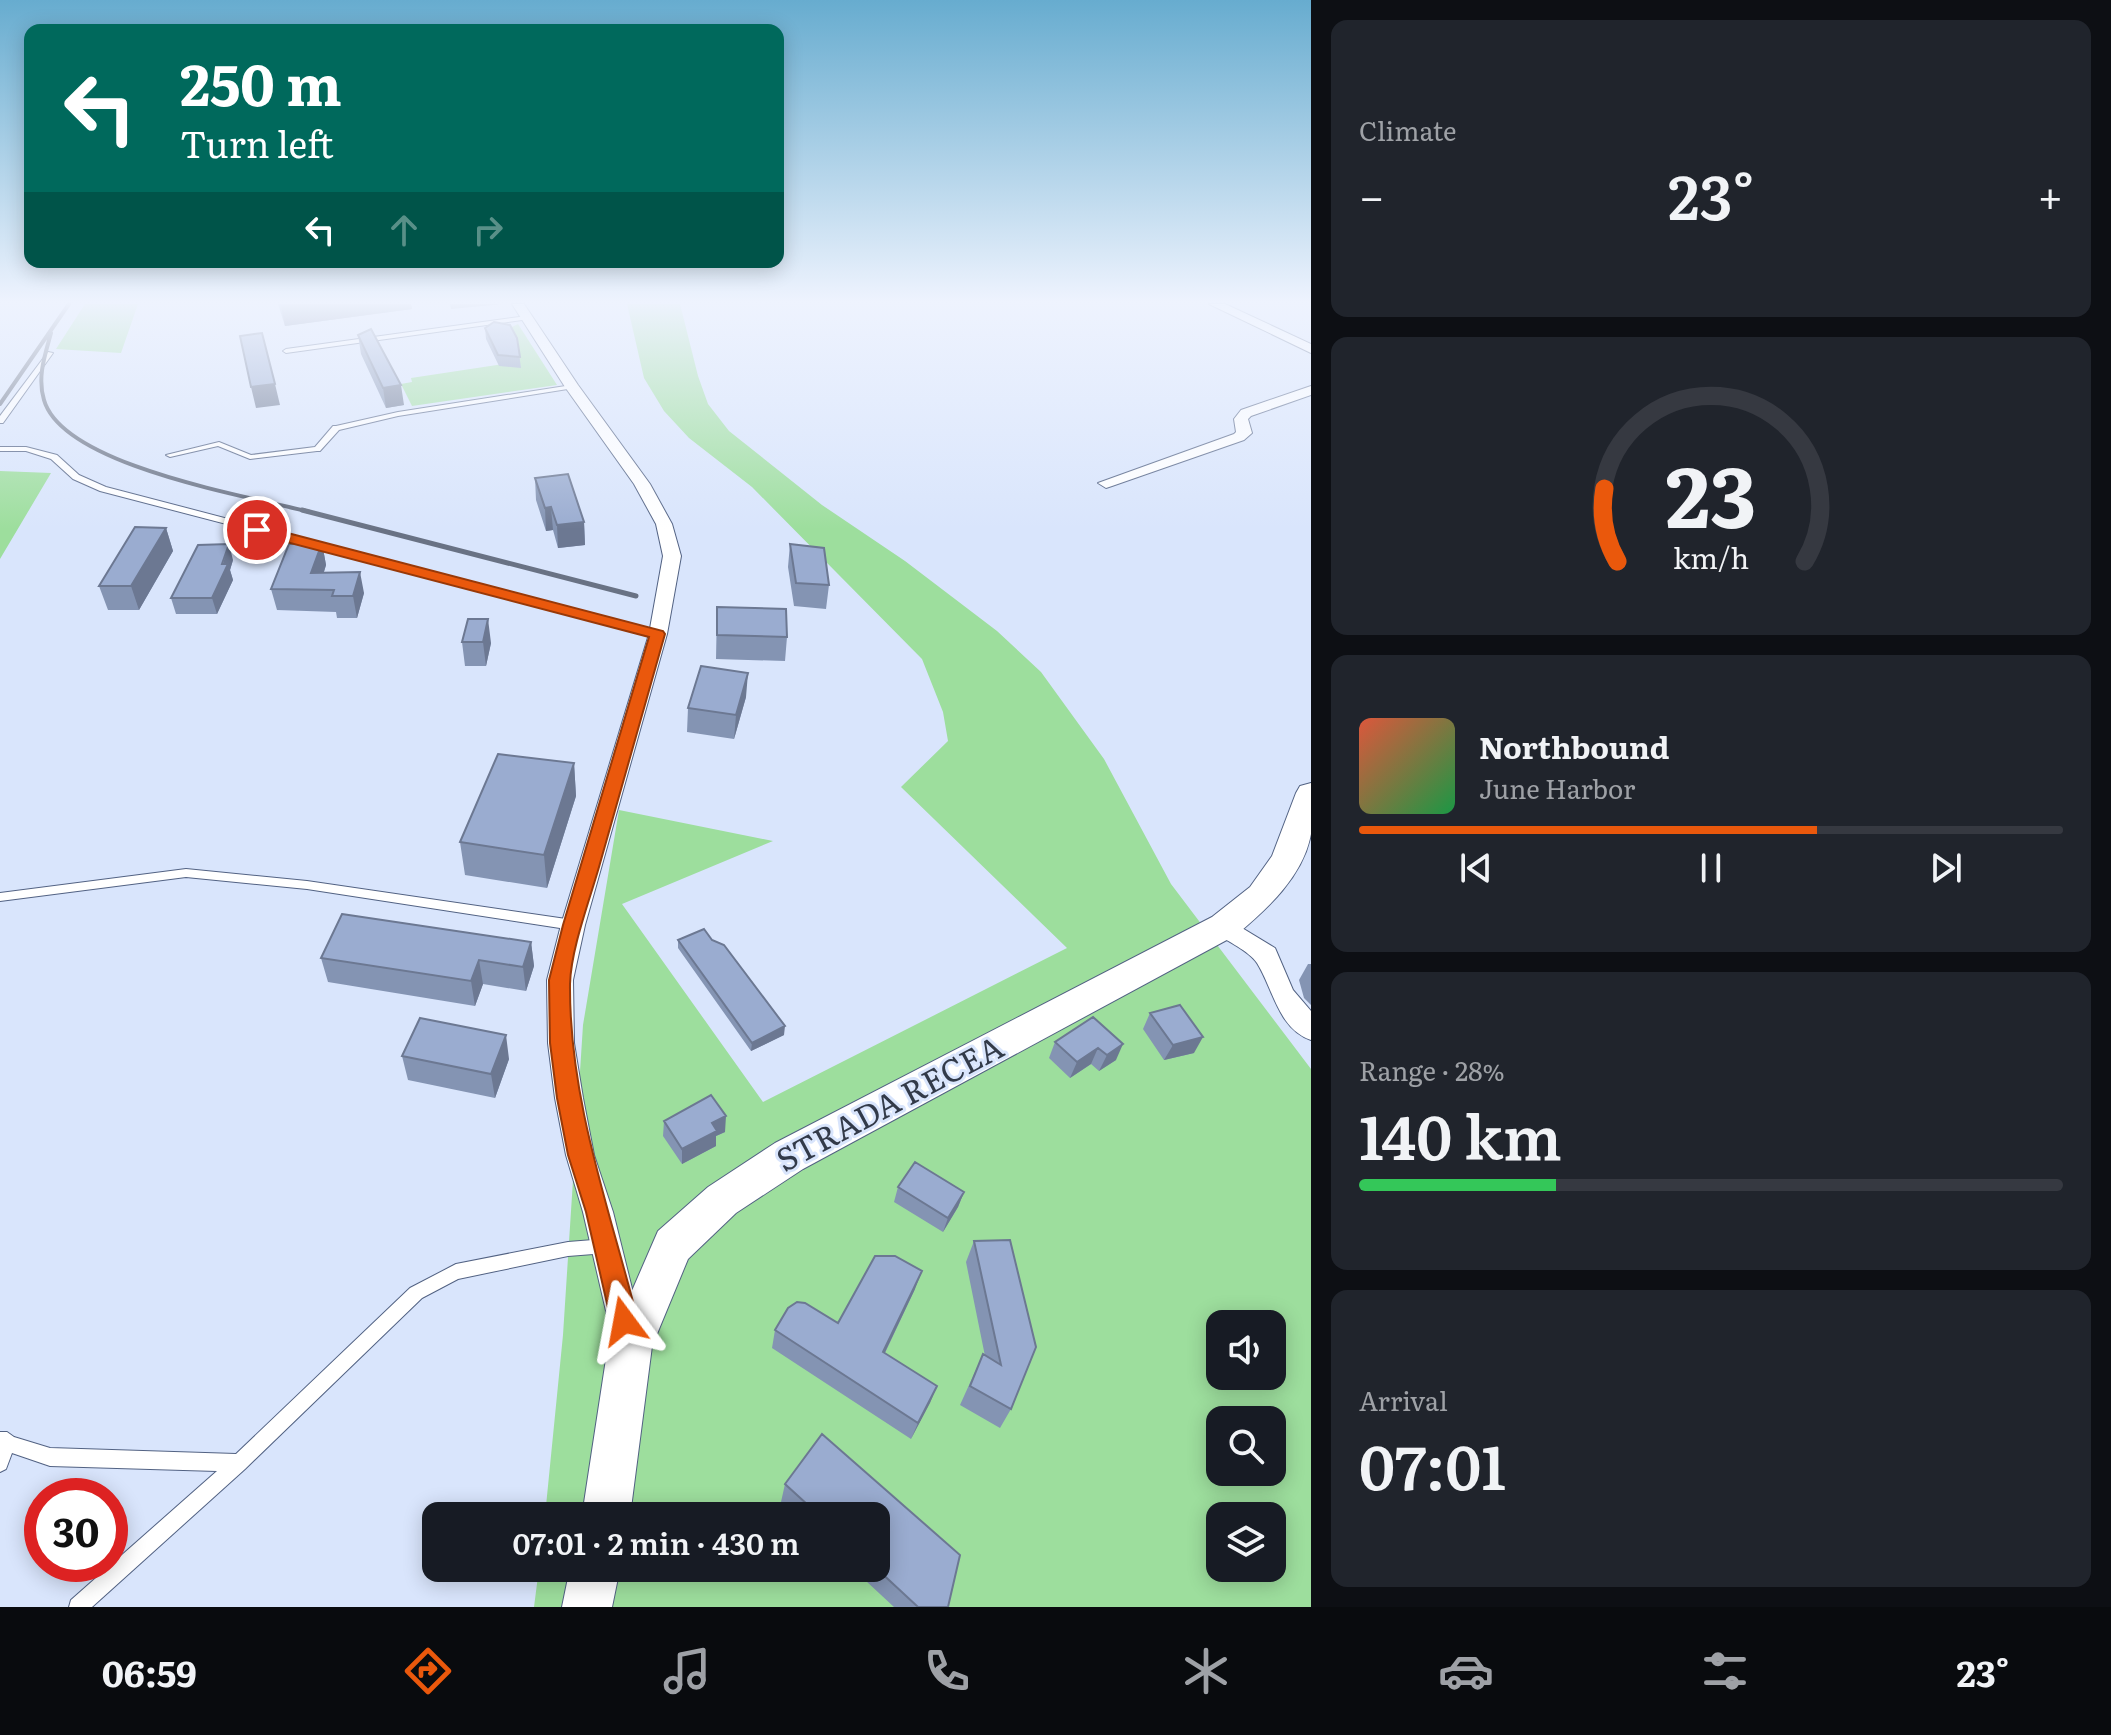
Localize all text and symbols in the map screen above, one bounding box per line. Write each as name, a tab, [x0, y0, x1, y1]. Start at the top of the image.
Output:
text: 250 m	[180, 40, 342, 123]
icon: left	[48, 56, 152, 160]
text: Climate	[1359, 110, 1457, 149]
text: Turn left	[180, 116, 334, 169]
text: 23°	[1668, 149, 1754, 238]
text: −	[1359, 161, 1385, 227]
text: +	[2037, 161, 2063, 227]
icon: left	[298, 208, 342, 252]
icon: ahead	[382, 208, 426, 252]
icon: right	[466, 208, 510, 252]
text: 23	[1665, 430, 1757, 554]
pin	[223, 496, 291, 564]
icon: arrive	[235, 508, 279, 552]
text: km/h	[1673, 535, 1749, 578]
text: Northbound	[1479, 724, 1670, 768]
text: June Harbor	[1479, 768, 1635, 807]
icon: previous	[1454, 846, 1498, 890]
icon: pause	[1689, 846, 1733, 890]
icon: next	[1924, 846, 1968, 890]
street label: STRADA RECEA	[766, 1021, 1011, 1182]
text: Range · 28%	[1359, 1050, 1505, 1089]
text: 140 km	[1359, 1089, 1562, 1178]
position arrow	[582, 1279, 666, 1363]
map controls	[1206, 1310, 1286, 1582]
button: sound	[1206, 1310, 1286, 1390]
text: Arrival	[1359, 1380, 1448, 1419]
button: search	[1206, 1406, 1286, 1486]
text: 07:01	[1359, 1419, 1506, 1508]
speed limit sign: 30	[24, 1478, 128, 1582]
button: layers	[1206, 1502, 1286, 1582]
text: 07:01 · 2 min · 430 m	[512, 1520, 800, 1564]
icon: directions	[400, 1643, 456, 1699]
icon: music	[659, 1643, 715, 1699]
icon: phone	[919, 1643, 975, 1699]
icon: climate	[1178, 1643, 1234, 1699]
icon: car	[1438, 1643, 1494, 1699]
icon: filters	[1697, 1643, 1753, 1699]
text: 06:59	[102, 1645, 197, 1698]
text: 23°	[1956, 1645, 2009, 1698]

